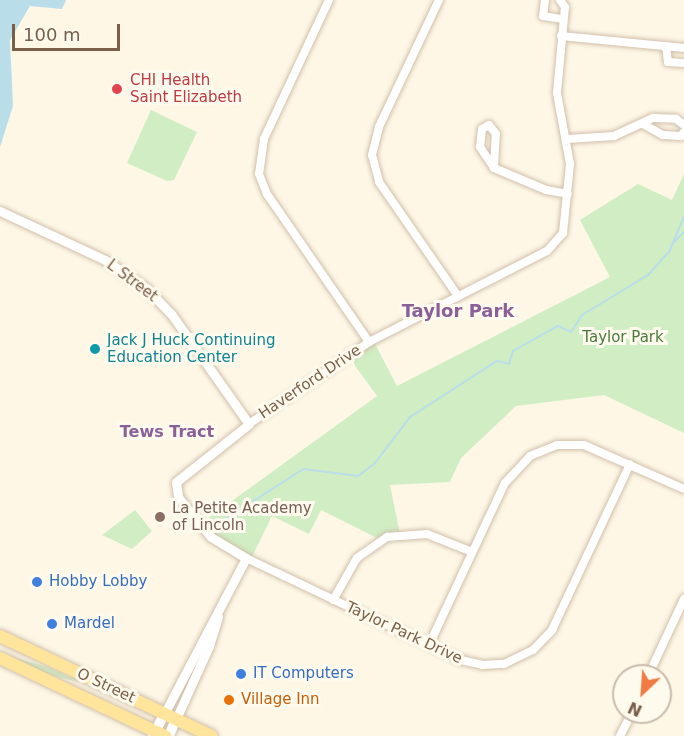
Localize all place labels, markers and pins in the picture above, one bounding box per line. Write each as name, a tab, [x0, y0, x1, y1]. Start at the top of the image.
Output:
place label: CHI Health Saint Elizabeth	[130, 71, 242, 106]
marker: CHI Health Saint Elizabeth	[108, 80, 126, 98]
place label: Jack J Huck Continuing Education Center	[107, 331, 275, 366]
marker: Jack J Huck Continuing Education Center	[88, 342, 102, 356]
place label: La Petite Academy of Lincoln	[172, 499, 312, 534]
marker: La Petite Academy of Lincoln	[153, 510, 167, 524]
place label: Hobby Lobby	[49, 573, 147, 591]
marker: Hobby Lobby	[30, 575, 44, 589]
place label: Mardel	[64, 615, 115, 633]
marker: Mardel	[45, 617, 59, 631]
place label: IT Computers	[253, 665, 354, 683]
marker: IT Computers	[234, 667, 248, 681]
place label: Village Inn	[241, 691, 320, 709]
marker: Village Inn	[222, 693, 236, 707]

